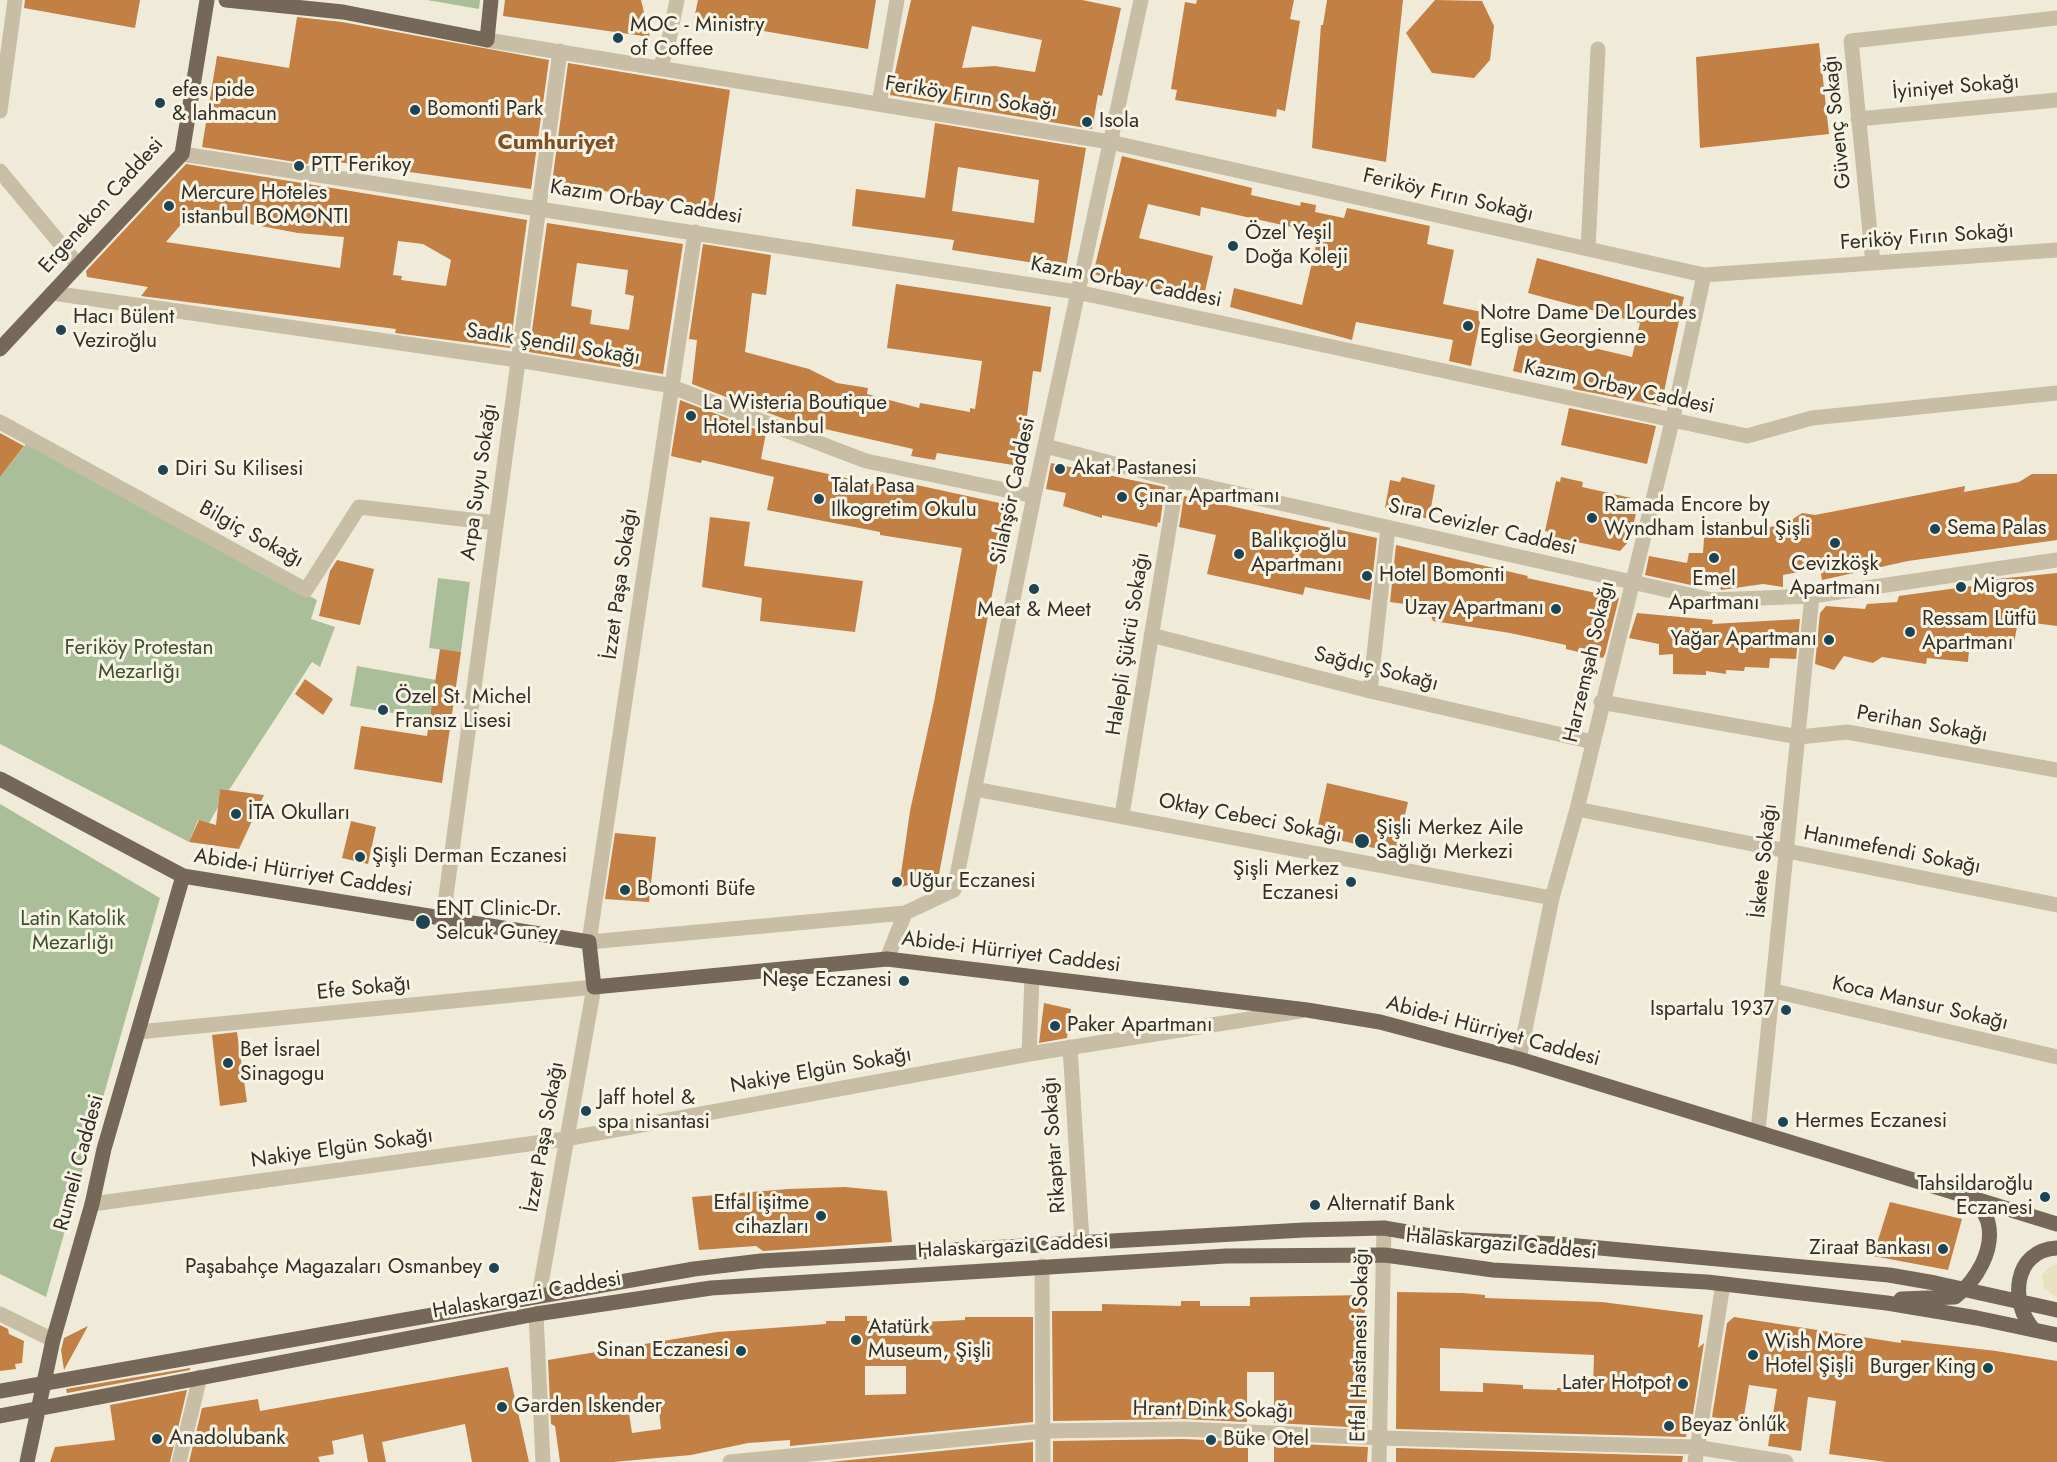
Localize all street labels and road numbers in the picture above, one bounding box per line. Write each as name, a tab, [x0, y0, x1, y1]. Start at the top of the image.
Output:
street label: Güvenç Sokağı	[1818, 54, 1858, 190]
street label: İyiniyet Sokağı	[1892, 70, 2020, 106]
street label: Feriköy Fırın Sokağı	[883, 72, 1059, 124]
street label: Ergenekon Caddesi	[34, 133, 170, 279]
street label: Feriköy Fırın Sokağı	[1360, 164, 1536, 228]
street label: Kazım Orbay Caddesi	[548, 175, 744, 231]
street label: Feriköy Fırın Sokağı	[1839, 219, 2015, 257]
street label: Kazım Orbay Caddesi	[1028, 252, 1224, 314]
street label: Sadık Şendil Sokağı	[464, 319, 642, 371]
street label: Kazım Orbay Caddesi	[1521, 355, 1717, 421]
street label: Arpa Suyu Sokağı	[457, 402, 503, 562]
street label: Silahşör Caddesi	[986, 415, 1042, 567]
street label: Sıra Cevizler Caddesi	[1386, 494, 1578, 562]
street label: Bilgiç Sokağı	[194, 496, 308, 574]
street label: İzzet Paşa Sokağı	[598, 507, 644, 661]
street label: Halepli Şükrü Sokağı	[1102, 550, 1156, 738]
street label: Harzemşah Sokağı	[1559, 579, 1621, 745]
street label: Sağdıç Sokağı	[1311, 642, 1441, 698]
street label: Perihan Sokağı	[1855, 701, 1989, 749]
street label: Oktay Cebeci Sokağı	[1156, 789, 1344, 849]
street label: İskete Sokağı	[1746, 802, 1784, 920]
street label: Hanımefendi Sokağı	[1801, 821, 1983, 881]
street label: Abide-i Hürriyet Caddesi	[192, 844, 414, 904]
street label: Abide-i Hürriyet Caddesi	[900, 927, 1122, 979]
street label: Koca Mansur Sokağı	[1829, 971, 2011, 1037]
street label: Efe Sokağı	[316, 972, 412, 1006]
street label: Abide-i Hürriyet Caddesi	[1383, 991, 1603, 1073]
street label: Nakiye Elgün Sokağı	[728, 1043, 914, 1099]
street label: İzzet Paşa Sokağı	[519, 1060, 571, 1214]
street label: Rikaptar Sokağı	[1038, 1076, 1072, 1214]
street label: Rumeli Caddesi	[50, 1092, 110, 1234]
street label: Nakiye Elgün Sokağı	[249, 1124, 435, 1174]
street label: Halaskargazi Caddesi	[1405, 1224, 1597, 1266]
street label: Halaskargazi Caddesi	[917, 1229, 1109, 1265]
street label: Etfal Hastanesi Sokağı	[1347, 1248, 1375, 1442]
street label: Halaskargazi Caddesi	[431, 1267, 623, 1325]
street label: Hrant Dink Sokağı	[1132, 1397, 1294, 1425]

